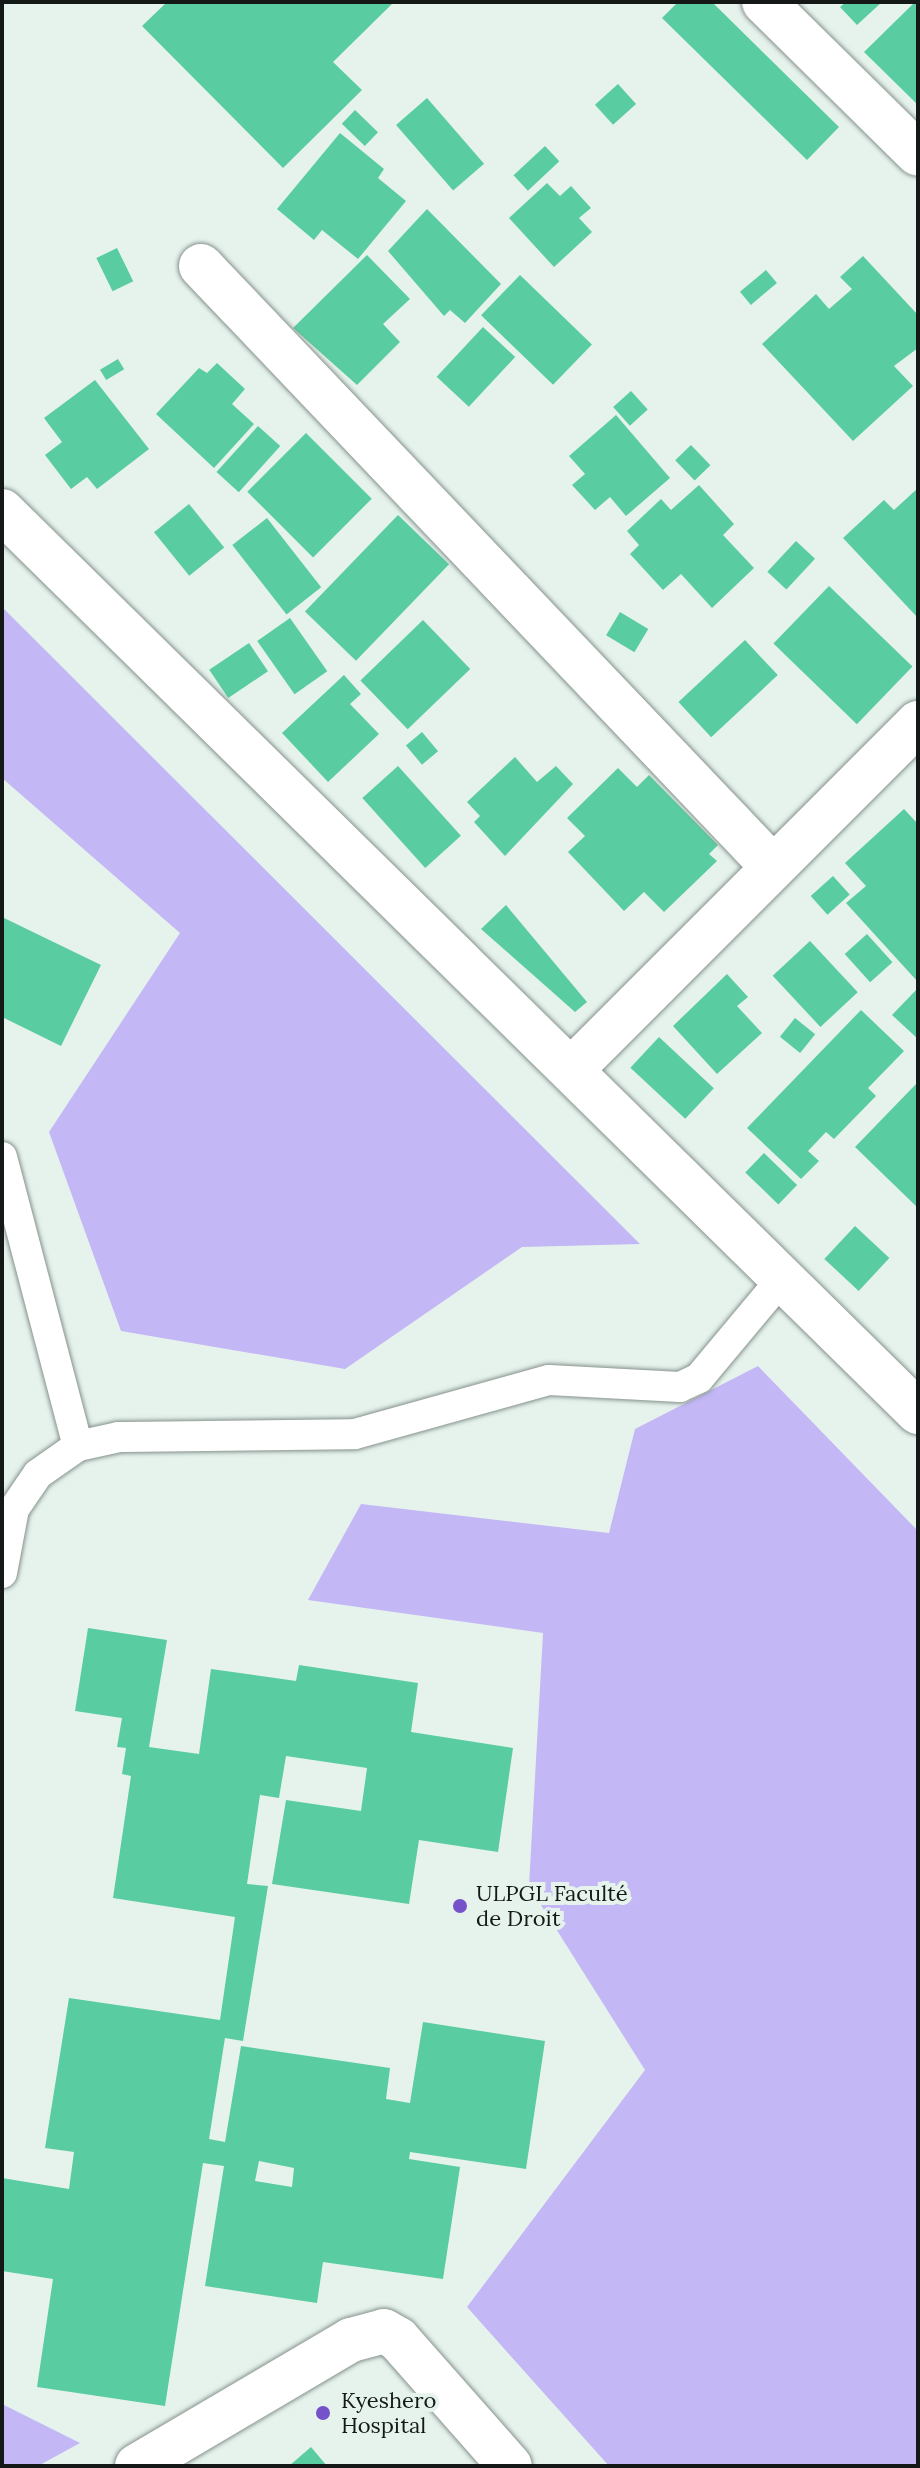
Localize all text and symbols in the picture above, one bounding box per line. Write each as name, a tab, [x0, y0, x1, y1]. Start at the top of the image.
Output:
place label: ULPGL Faculté de Droit	[476, 1880, 628, 1932]
marker: ULPGL Faculté de Droit	[451, 1897, 469, 1915]
place label: Kyeshero Hospital	[341, 2387, 436, 2438]
marker: Kyeshero Hospital	[312, 2402, 334, 2424]

